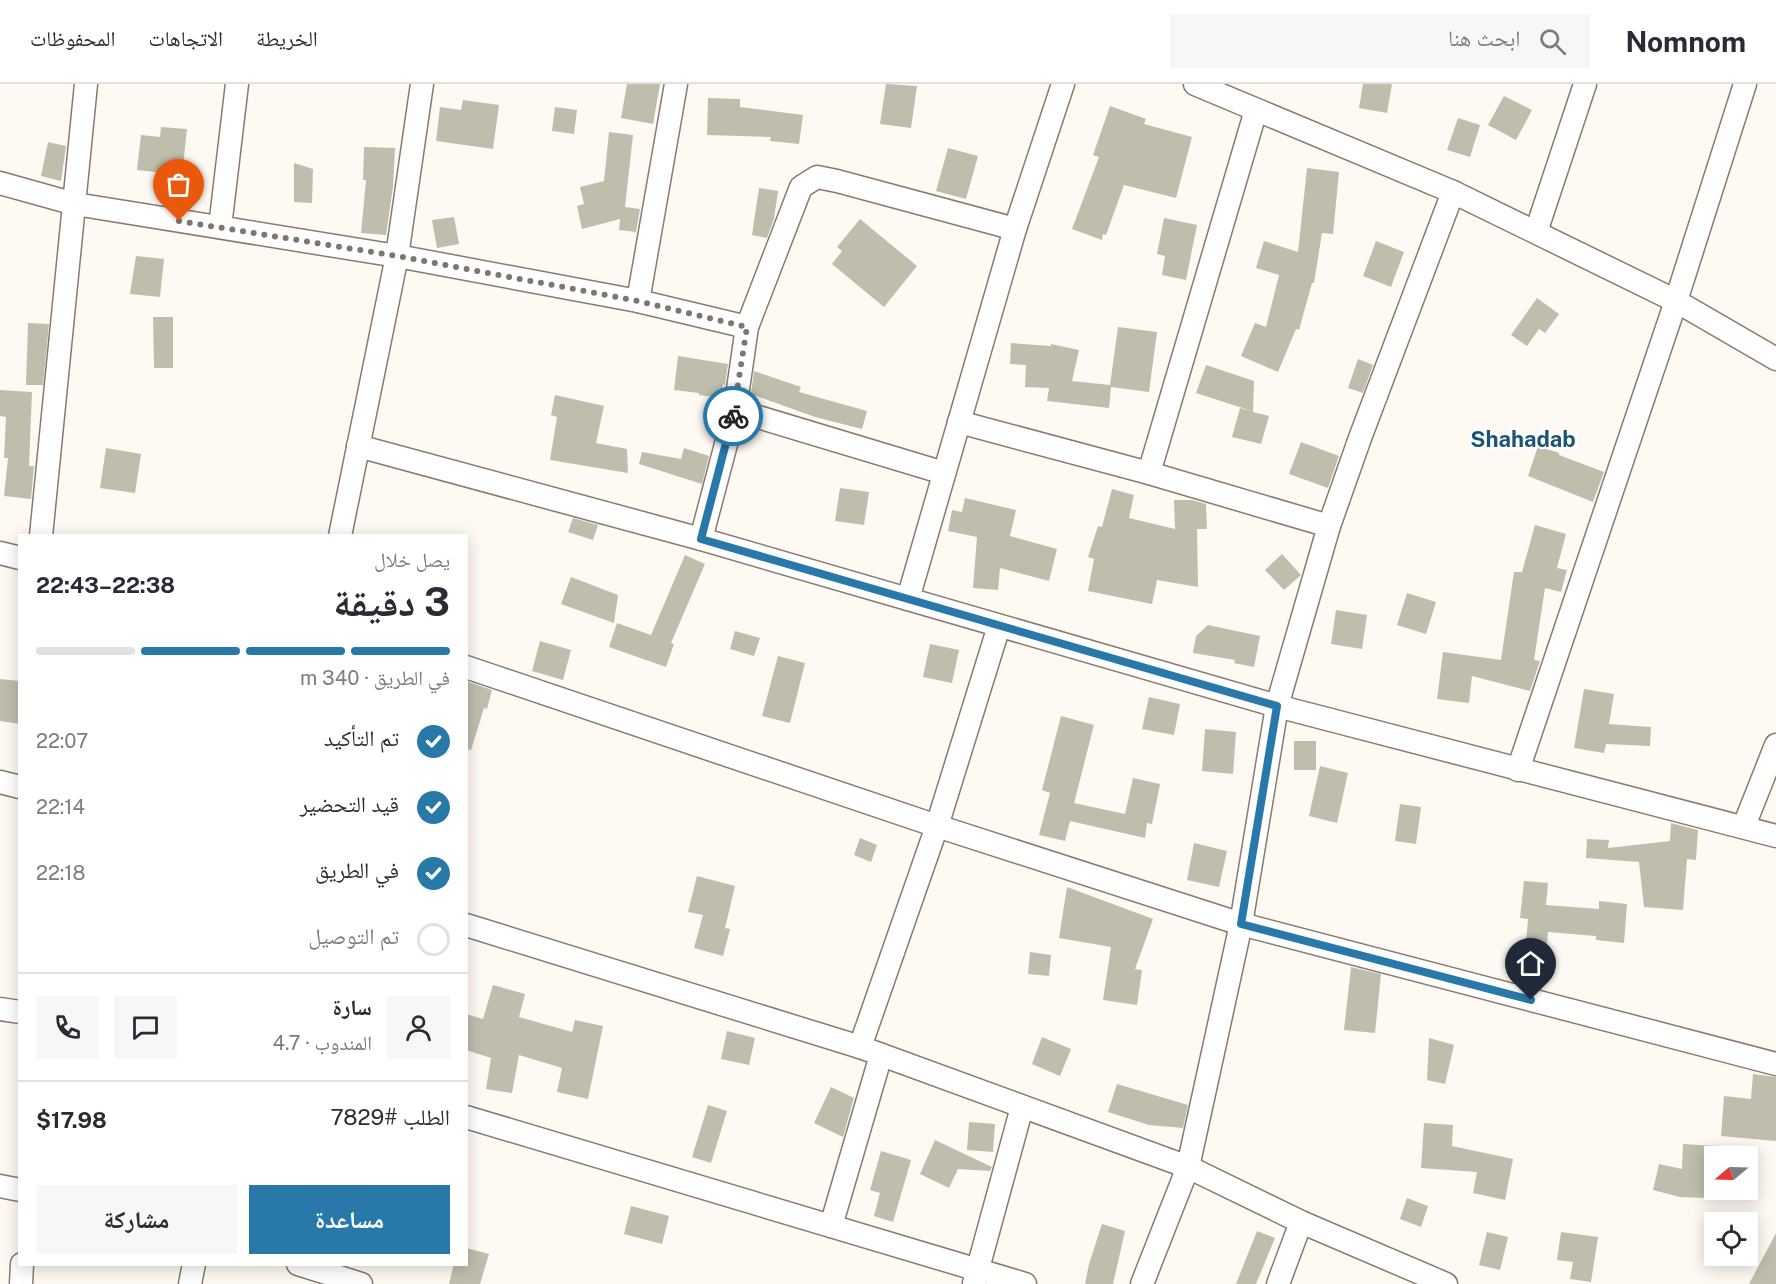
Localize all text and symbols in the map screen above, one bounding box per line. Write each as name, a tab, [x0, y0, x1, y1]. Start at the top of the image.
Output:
search box	[1170, 14, 1590, 68]
text: ابحث هنا	[1448, 25, 1521, 51]
icon: search	[1536, 25, 1569, 58]
text: Nomnom	[1626, 25, 1746, 58]
text: المحفوظات	[30, 26, 115, 51]
text: الاتجاهات	[148, 26, 223, 51]
text: الخريطة	[256, 26, 318, 51]
pin	[153, 159, 204, 221]
icon: bag	[162, 168, 195, 201]
courier	[703, 386, 763, 446]
icon: bike	[717, 400, 750, 433]
district label: Shahadab	[1470, 426, 1576, 452]
text: يصل خلال	[374, 548, 450, 572]
text: 22:38–22:43	[36, 572, 175, 598]
text: 3 دقيقة	[333, 579, 450, 625]
text: في الطريق · 340 m	[300, 666, 450, 690]
text: تم التأكيد	[324, 725, 399, 751]
icon: check	[417, 725, 450, 758]
text: 22:07	[36, 729, 88, 753]
text: قيد التحضير	[300, 791, 399, 817]
icon: check	[417, 791, 450, 824]
text: 22:14	[36, 795, 85, 819]
text: في الطريق	[315, 857, 399, 883]
icon: check	[417, 857, 450, 890]
text: 22:18	[36, 861, 85, 885]
text: تم التوصيل	[308, 923, 399, 949]
pin	[1505, 938, 1556, 1000]
icon: home	[1514, 947, 1547, 980]
text: سارة	[333, 994, 372, 1020]
button: phone	[36, 996, 99, 1059]
button: chat	[114, 996, 177, 1059]
button: person	[387, 996, 450, 1059]
text: المندوب · 4.7	[272, 1031, 372, 1055]
text: الطلب #7829	[330, 1104, 450, 1130]
text: $17.98	[36, 1107, 107, 1133]
north arrow	[1704, 1146, 1758, 1200]
map controls	[1704, 1146, 1758, 1266]
button: مشاركة	[36, 1185, 237, 1254]
button: مساعدة	[249, 1185, 450, 1254]
button: locate	[1704, 1212, 1758, 1266]

